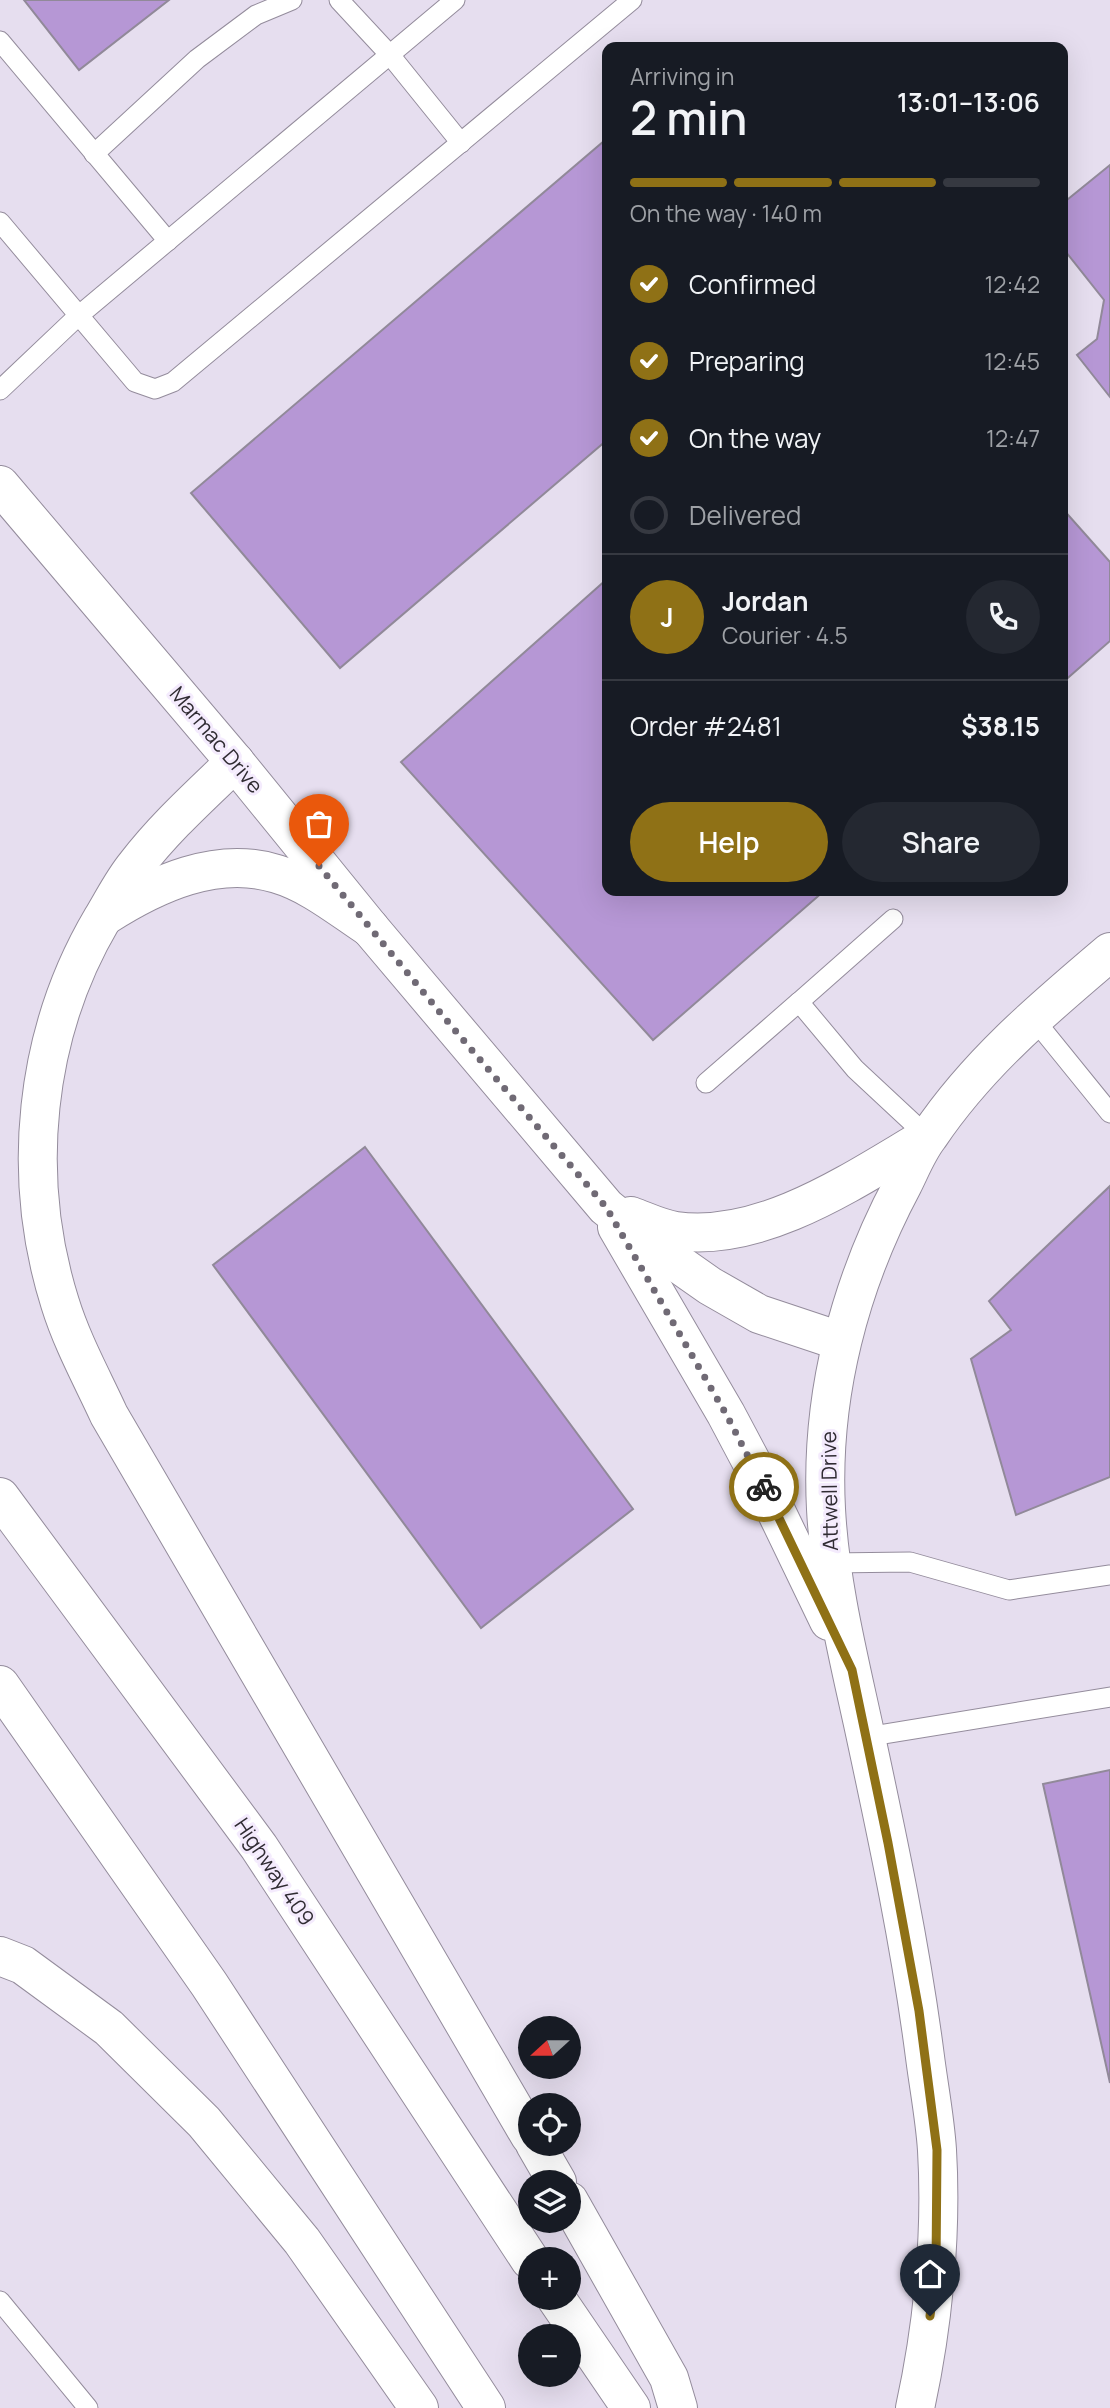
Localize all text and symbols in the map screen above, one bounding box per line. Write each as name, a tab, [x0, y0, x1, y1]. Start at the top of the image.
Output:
text: Arriving in	[630, 60, 735, 92]
text: 13:01–13:06	[897, 84, 1040, 120]
text: 2 min	[630, 86, 747, 149]
text: On the way · 140 m	[630, 197, 822, 229]
icon: check	[630, 265, 668, 303]
text: Confirmed	[689, 266, 816, 302]
text: 12:42	[984, 268, 1040, 300]
icon: check	[630, 342, 668, 380]
text: Preparing	[689, 343, 805, 379]
text: 12:45	[984, 345, 1040, 377]
icon: check	[630, 419, 668, 457]
text: On the way	[689, 420, 821, 456]
text: 12:47	[986, 422, 1040, 454]
text: Delivered	[689, 497, 801, 533]
button: phone	[966, 580, 1040, 654]
text: Jordan	[722, 583, 808, 619]
text: J	[660, 599, 674, 635]
text: Courier · 4.5	[722, 619, 848, 651]
street label: Marmac Drive	[164, 680, 270, 799]
text: Order #2481	[630, 708, 782, 744]
text: $38.15	[961, 708, 1040, 744]
pin	[289, 794, 349, 866]
button: Help	[630, 802, 828, 882]
button: Share	[842, 802, 1040, 882]
icon: bag	[300, 805, 338, 843]
street label: Attwell Drive	[814, 1431, 844, 1551]
courier	[729, 1452, 799, 1522]
icon: bike	[745, 1468, 783, 1506]
street label: Highway 409	[228, 1812, 321, 1931]
north arrow	[518, 2016, 581, 2079]
map controls	[518, 2016, 581, 2387]
button: locate	[518, 2093, 581, 2156]
button: layers	[518, 2170, 581, 2233]
pin	[900, 2244, 960, 2316]
button: +	[518, 2247, 581, 2310]
icon: home	[911, 2255, 949, 2293]
button: −	[518, 2324, 581, 2387]

